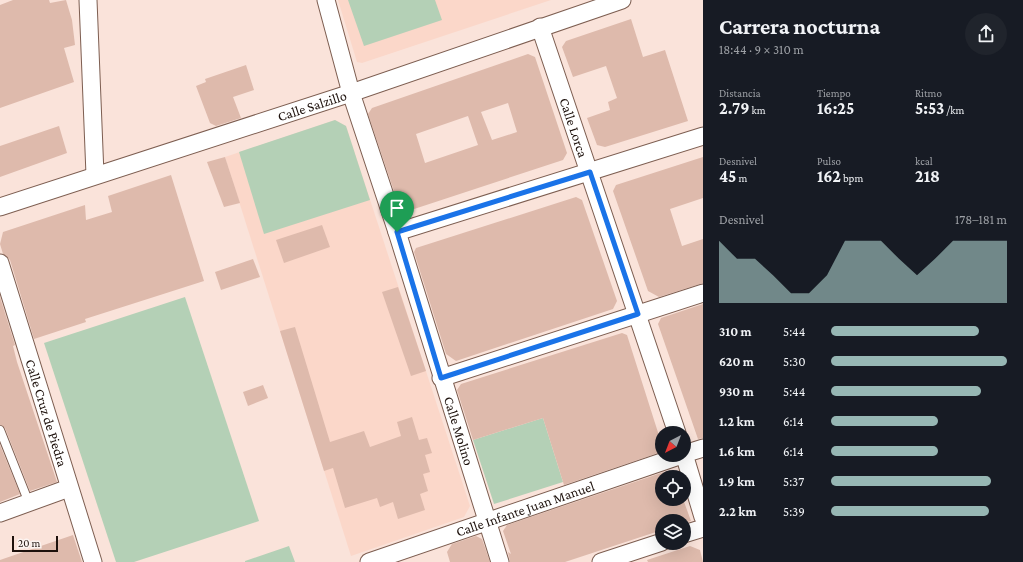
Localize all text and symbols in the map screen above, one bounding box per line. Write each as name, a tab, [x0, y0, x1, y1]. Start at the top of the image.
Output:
button: share	[965, 13, 1007, 55]
text: Carrera nocturna	[719, 14, 880, 39]
text: 18:44 · 9 × 310 m	[719, 42, 804, 57]
street label: Calle Salzillo	[275, 87, 348, 124]
text: Distancia	[719, 87, 761, 99]
text: Tiempo	[817, 87, 851, 99]
text: Ritmo	[915, 87, 942, 99]
street label: Calle Lorca	[556, 96, 592, 160]
text: 2.79	[719, 99, 749, 118]
text: 16:25	[817, 99, 854, 118]
text: 5:53	[915, 99, 944, 118]
text: km	[749, 104, 766, 116]
text: /km	[944, 104, 964, 116]
text: Desnivel	[719, 155, 757, 167]
text: Pulso	[817, 155, 841, 167]
text: kcal	[915, 155, 933, 167]
text: 45	[719, 167, 736, 186]
text: 162	[817, 167, 841, 186]
text: 218	[915, 167, 940, 186]
text: m	[736, 172, 747, 184]
text: bpm	[841, 172, 863, 184]
pin	[380, 191, 414, 232]
icon: arrive	[386, 197, 408, 219]
text: Desnivel	[719, 212, 764, 227]
text: 178–181 m	[955, 212, 1007, 227]
text: 310 m	[719, 324, 752, 339]
text: 5:44	[783, 324, 805, 339]
text: 620 m	[719, 354, 754, 369]
text: 5:30	[783, 354, 806, 369]
street label: Calle Cruz de Piedra	[22, 357, 71, 469]
text: 930 m	[719, 384, 754, 399]
text: 5:44	[783, 384, 805, 399]
street label: Calle Molino	[441, 394, 477, 467]
text: 1.2 km	[719, 414, 755, 429]
text: 6:14	[783, 414, 804, 429]
north arrow	[655, 426, 691, 462]
map controls	[655, 426, 691, 550]
text: 1.6 km	[719, 444, 755, 459]
text: 6:14	[783, 444, 804, 459]
button: locate	[655, 470, 691, 506]
text: 1.9 km	[719, 474, 755, 489]
text: 5:37	[783, 474, 804, 489]
street label: Calle Infante Juan Manuel	[454, 477, 597, 540]
text: 2.2 km	[719, 504, 756, 519]
text: 5:39	[783, 504, 805, 519]
button: layers	[655, 514, 691, 550]
scale bar	[12, 534, 58, 553]
text: 20 m	[18, 537, 40, 549]

